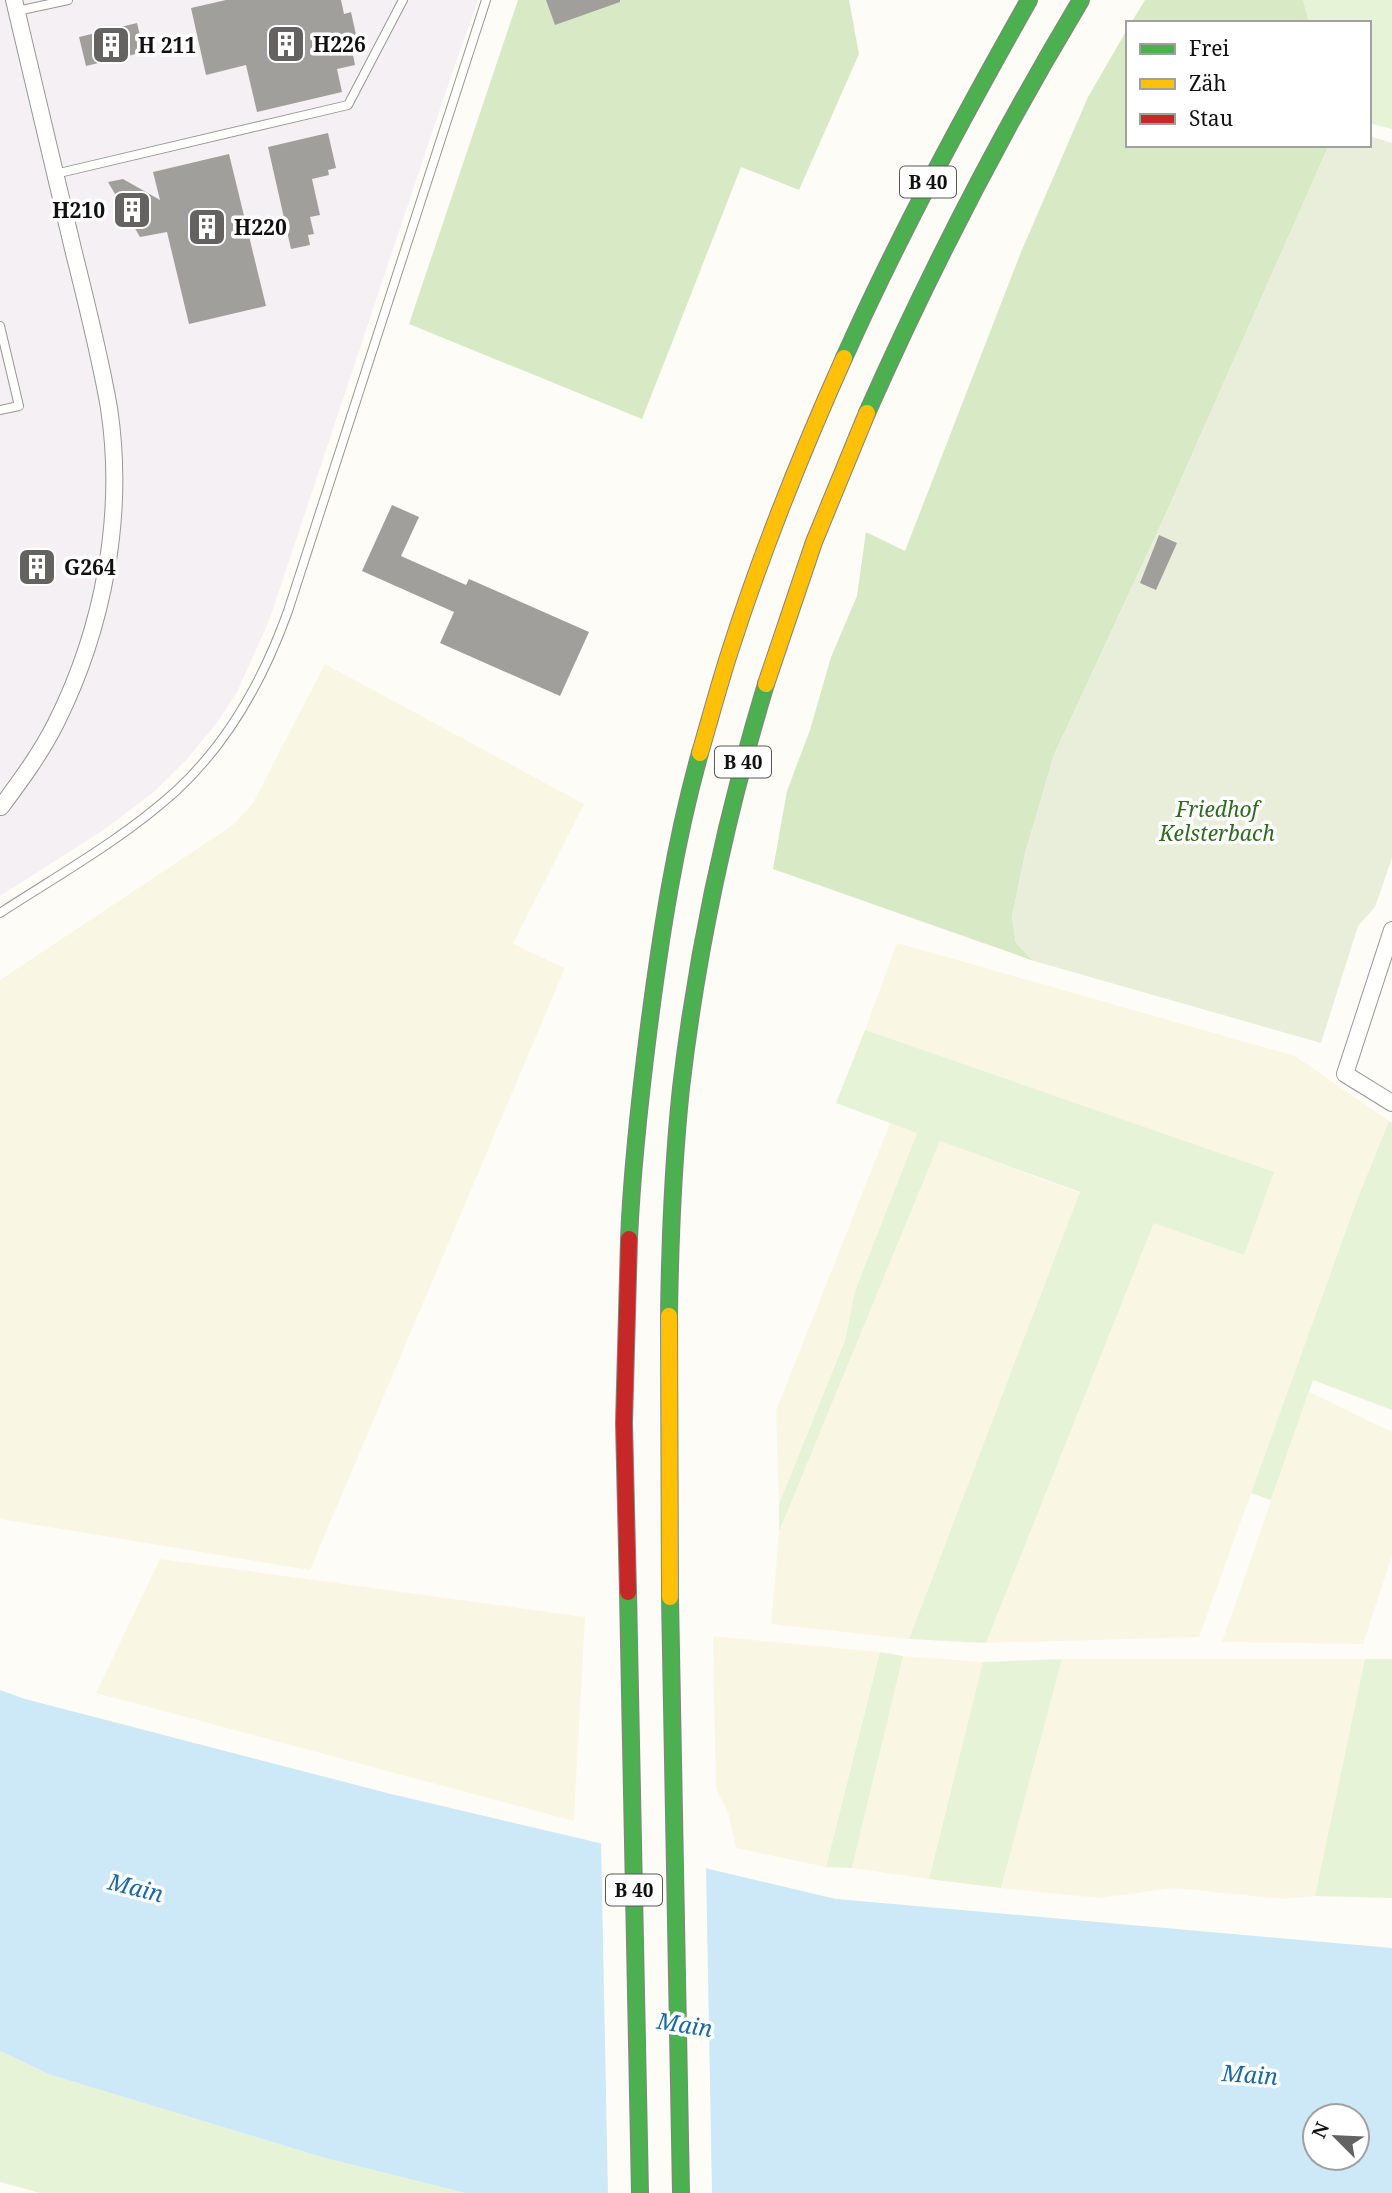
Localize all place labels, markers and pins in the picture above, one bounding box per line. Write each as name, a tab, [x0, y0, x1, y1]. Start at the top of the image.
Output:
building icon: H226	[265, 23, 307, 65]
building icon: H 211	[90, 24, 132, 66]
place label: H226	[313, 30, 366, 58]
place label: H 211	[138, 31, 196, 59]
building icon: H210	[111, 189, 153, 231]
place label: H210	[52, 196, 105, 224]
building icon: H220	[186, 206, 228, 248]
place label: H220	[234, 213, 287, 241]
building icon: G264	[16, 546, 58, 588]
place label: G264	[64, 553, 116, 581]

